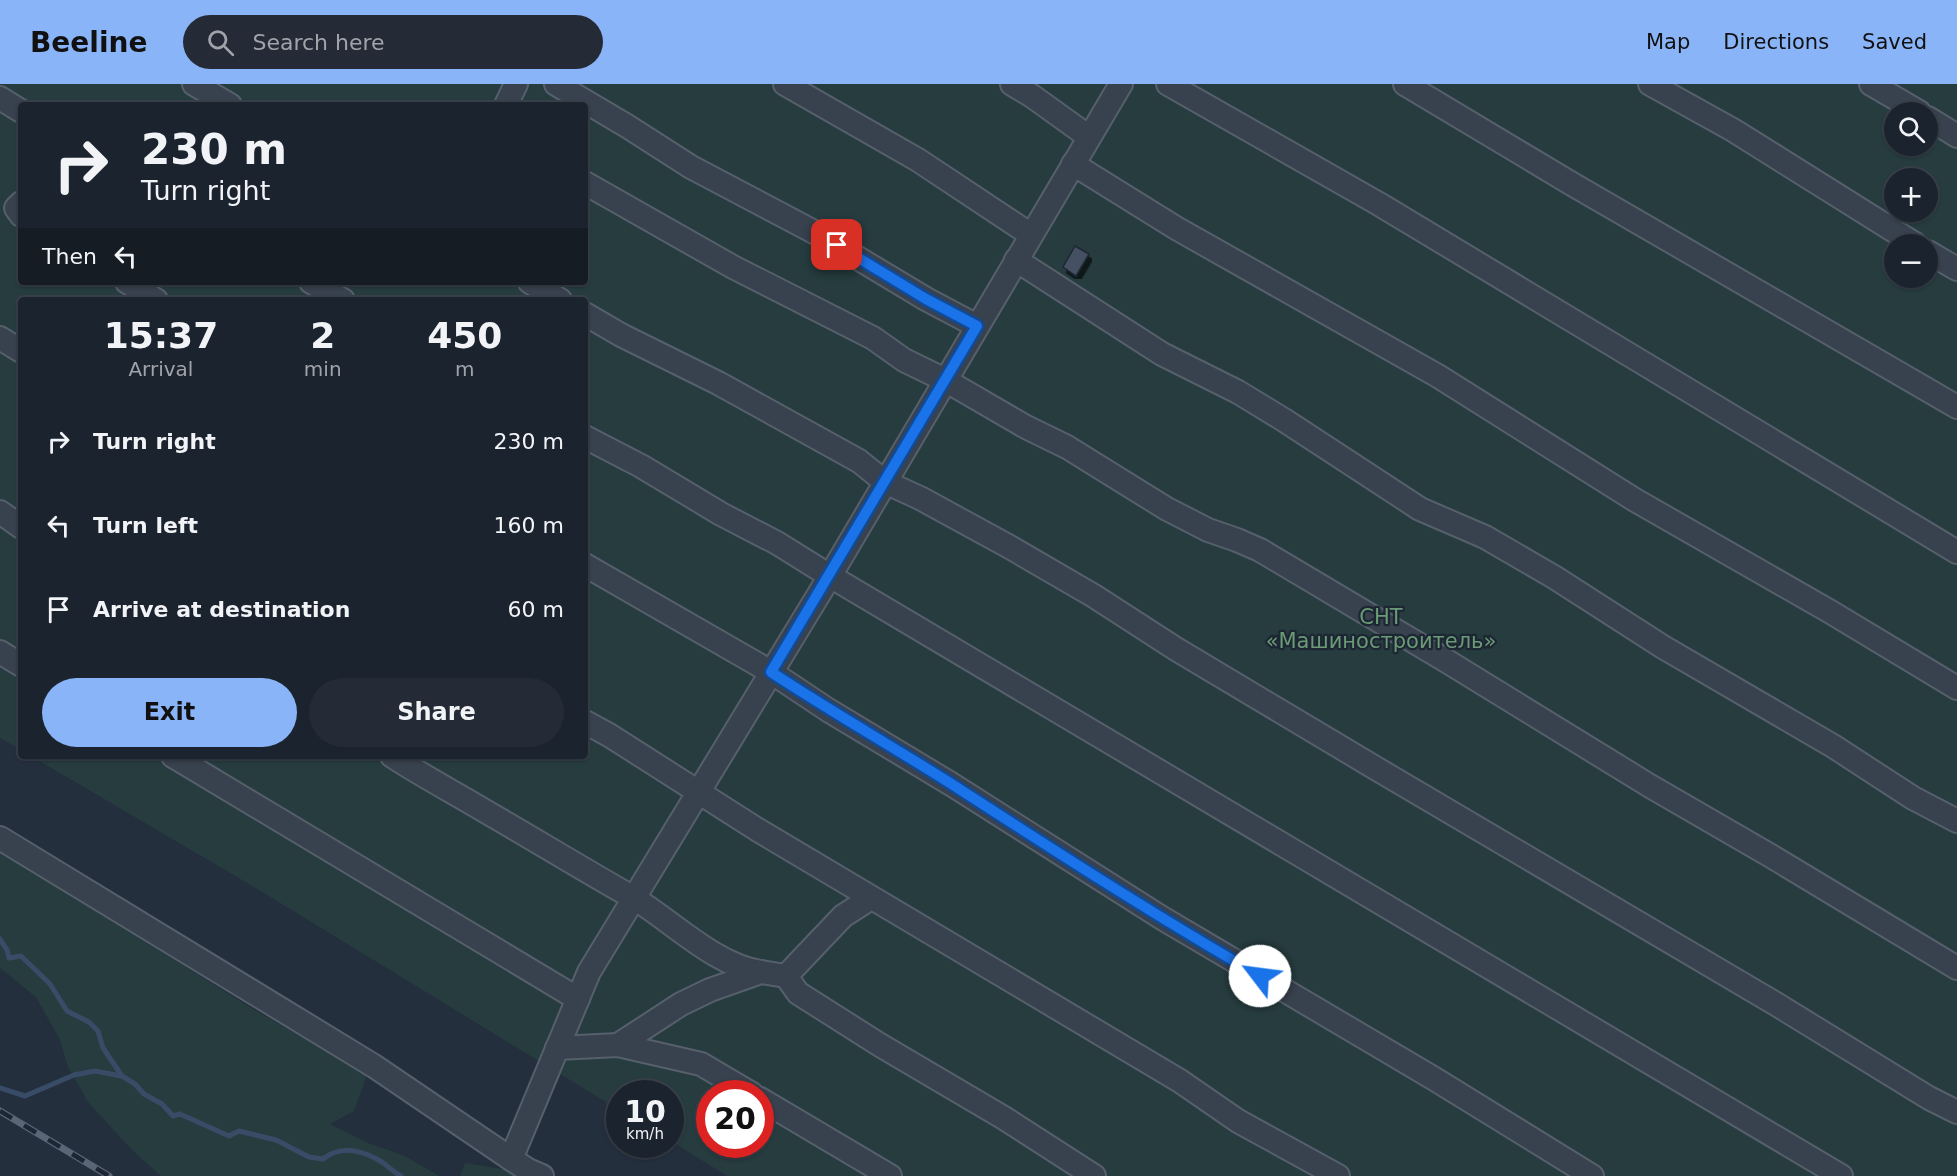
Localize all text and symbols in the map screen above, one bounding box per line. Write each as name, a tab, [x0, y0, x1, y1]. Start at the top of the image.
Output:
search box	[183, 15, 603, 69]
text: Beeline	[30, 26, 147, 59]
icon: search	[204, 26, 237, 59]
text: Search here	[252, 30, 385, 55]
text: Map	[1646, 30, 1690, 54]
text: Directions	[1723, 30, 1829, 54]
text: Saved	[1862, 30, 1927, 54]
map controls	[1884, 102, 1938, 288]
button: search	[1884, 102, 1938, 156]
text: 230 m	[141, 125, 287, 174]
icon: right	[42, 126, 120, 204]
button: +	[1884, 168, 1938, 222]
text: Turn right	[141, 175, 270, 206]
pin	[811, 219, 862, 270]
icon: arrive	[820, 228, 853, 261]
button: −	[1884, 234, 1938, 288]
icon: left	[109, 240, 142, 273]
text: Then	[42, 244, 97, 269]
text: 15:37	[104, 315, 218, 356]
text: 2	[310, 315, 335, 356]
text: 450	[427, 315, 502, 356]
text: Arrival	[128, 357, 193, 381]
text: min	[304, 357, 342, 381]
text: m	[455, 357, 475, 381]
icon: right	[42, 425, 75, 458]
text: Turn right	[93, 429, 216, 454]
text: 230 m	[494, 429, 564, 454]
icon: left	[42, 509, 75, 542]
text: Turn left	[93, 513, 198, 538]
text: 160 m	[494, 513, 564, 538]
icon: arrive	[42, 593, 75, 626]
text: Arrive at destination	[93, 597, 350, 622]
text: 60 m	[508, 597, 564, 622]
park label: СНТ «Машиностроитель»	[1266, 605, 1496, 653]
button: Exit	[42, 678, 297, 747]
button: Share	[309, 678, 564, 747]
position arrow	[1228, 944, 1292, 1008]
speed limit sign: 20	[696, 1080, 774, 1158]
text: 10	[624, 1094, 666, 1129]
text: km/h	[626, 1125, 664, 1143]

